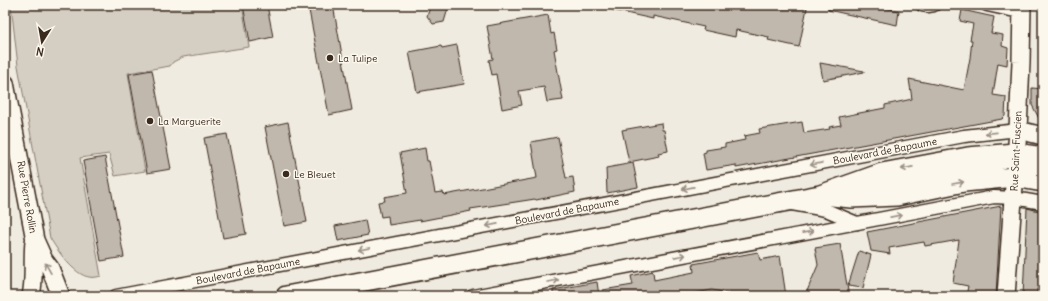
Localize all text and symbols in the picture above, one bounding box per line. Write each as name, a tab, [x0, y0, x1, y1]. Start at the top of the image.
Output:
north arrow	[22, 22, 62, 62]
text: N	[35, 44, 45, 59]
place label: La Tulipe	[338, 52, 377, 65]
marker: La Tulipe	[325, 53, 335, 63]
street label: Rue Saint-Fuscien	[1007, 110, 1025, 192]
place label: La Marguerite	[158, 115, 221, 128]
marker: La Marguerite	[145, 116, 155, 126]
one-way arrow	[985, 129, 998, 137]
street label: Boulevard de Bapaume	[832, 135, 938, 167]
street label: Rue Pierre Rollin	[14, 160, 40, 235]
one-way arrow	[810, 160, 823, 168]
one-way arrow	[901, 164, 914, 172]
place label: Le Bleuet	[294, 168, 336, 181]
marker: Le Bleuet	[281, 169, 291, 179]
one-way arrow	[951, 179, 964, 187]
one-way arrow	[682, 184, 695, 192]
street label: Boulevard de Bapaume	[514, 195, 620, 227]
one-way arrow	[889, 211, 902, 219]
one-way arrow	[486, 222, 499, 230]
one-way arrow	[801, 228, 814, 236]
one-way arrow	[358, 246, 371, 254]
one-way arrow	[673, 252, 686, 260]
street label: Boulevard de Bapaume	[195, 255, 301, 287]
one-way arrow	[44, 262, 52, 274]
one-way arrow	[546, 276, 559, 284]

